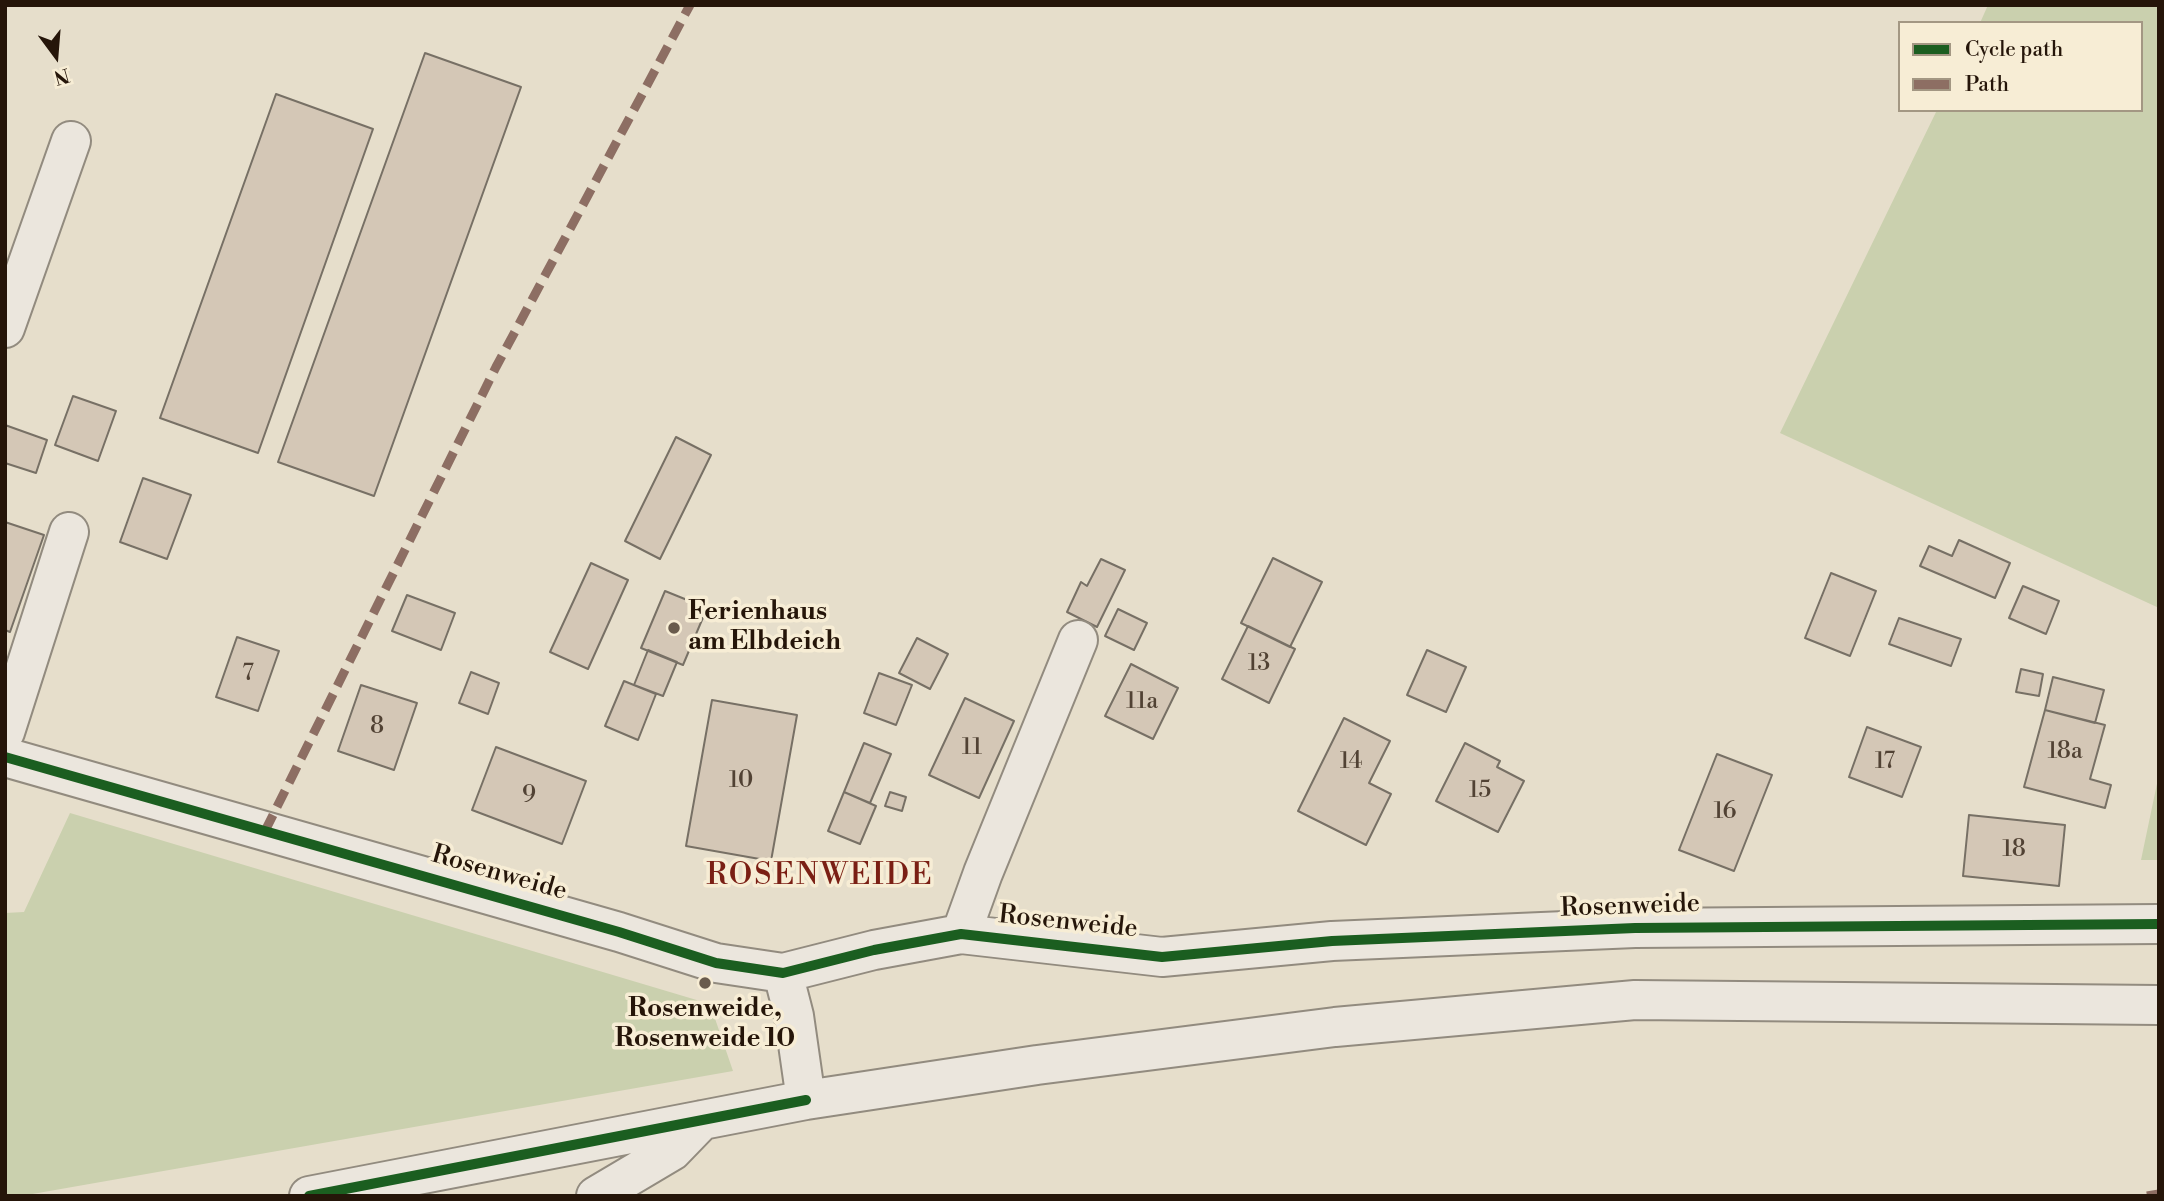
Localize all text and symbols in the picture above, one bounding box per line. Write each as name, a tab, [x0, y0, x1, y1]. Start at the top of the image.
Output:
north arrow	[21, 21, 91, 91]
legend	[1898, 21, 2143, 112]
text: Cycle path	[1965, 37, 2063, 63]
text: N	[51, 63, 72, 90]
text: Path	[1965, 72, 2009, 98]
place label: Ferienhaus am Elbdeich	[688, 597, 841, 658]
marker: Ferienhaus am Elbdeich	[666, 620, 682, 636]
house number: 13	[1248, 650, 1270, 678]
house number: 7	[242, 660, 254, 688]
house number: 11a	[1126, 688, 1158, 716]
house number: 8	[370, 713, 384, 741]
house number: 11	[962, 734, 982, 762]
house number: 18a	[2047, 738, 2083, 766]
house number: 14	[1340, 748, 1362, 776]
house number: 17	[1875, 748, 1895, 776]
house number: 10	[729, 767, 753, 795]
house number: 15	[1469, 777, 1491, 805]
house number: 9	[522, 782, 536, 810]
house number: 16	[1713, 798, 1737, 826]
house number: 18	[2002, 836, 2026, 864]
street label: Rosenweide	[428, 840, 570, 908]
district label: ROSENWEIDE	[707, 859, 933, 895]
street label: Rosenweide	[1560, 889, 1700, 925]
street label: Rosenweide	[997, 900, 1139, 946]
marker: Rosenweide, Rosenweide 10	[697, 975, 713, 991]
place label: Rosenweide, Rosenweide 10	[615, 994, 795, 1056]

